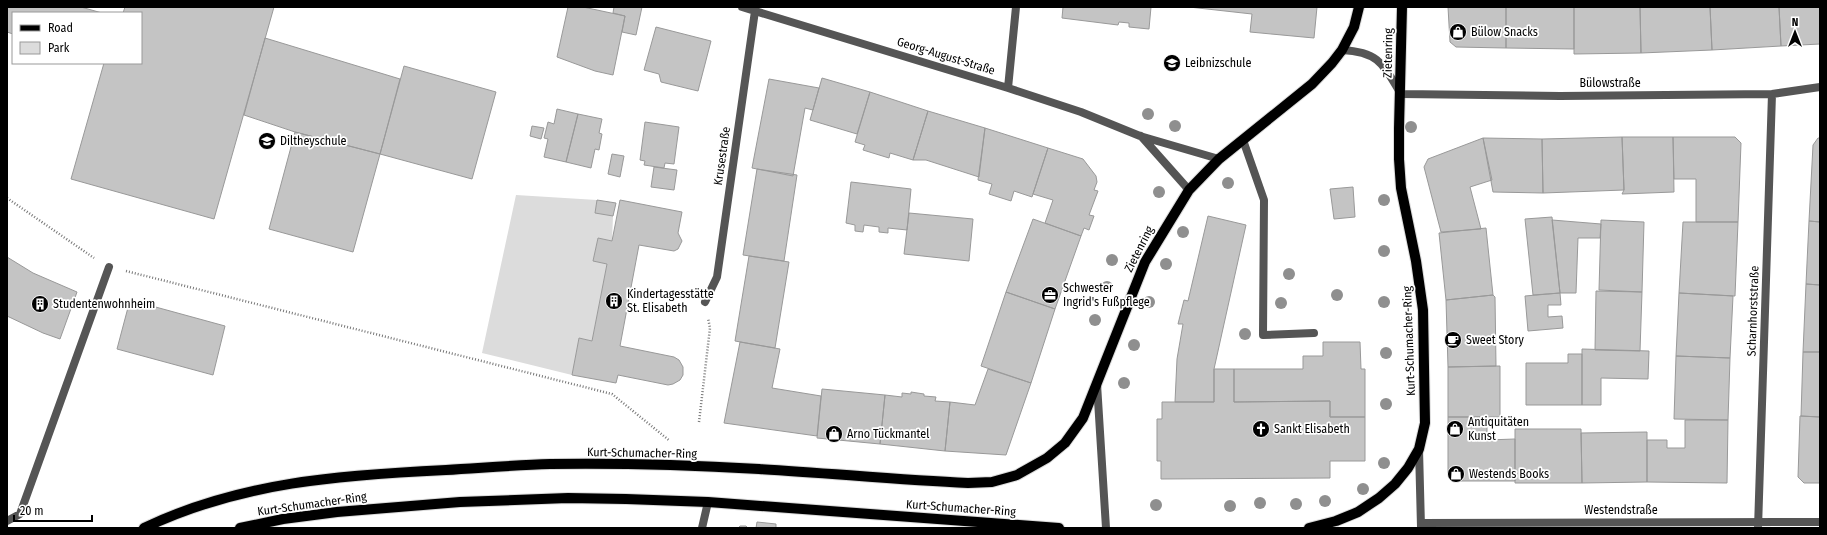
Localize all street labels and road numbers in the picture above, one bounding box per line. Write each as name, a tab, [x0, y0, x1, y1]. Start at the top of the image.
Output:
street label: Zietenring	[1381, 28, 1395, 78]
street label: Georg-August-Straße	[895, 34, 997, 78]
street label: Bülowstraße	[1579, 76, 1641, 90]
street label: Krusestraße	[711, 126, 733, 186]
street label: Zietenring	[1121, 223, 1157, 274]
street label: Scharnhorststraße	[1744, 265, 1762, 357]
street label: Kurt-Schumacher-Ring	[1400, 285, 1418, 396]
street label: Kurt-Schumacher-Ring	[587, 445, 697, 461]
street label: Kurt-Schumacher-Ring	[257, 489, 368, 519]
street label: Kurt-Schumacher-Ring	[906, 497, 1017, 519]
street label: Westendstraße	[1584, 503, 1658, 517]

